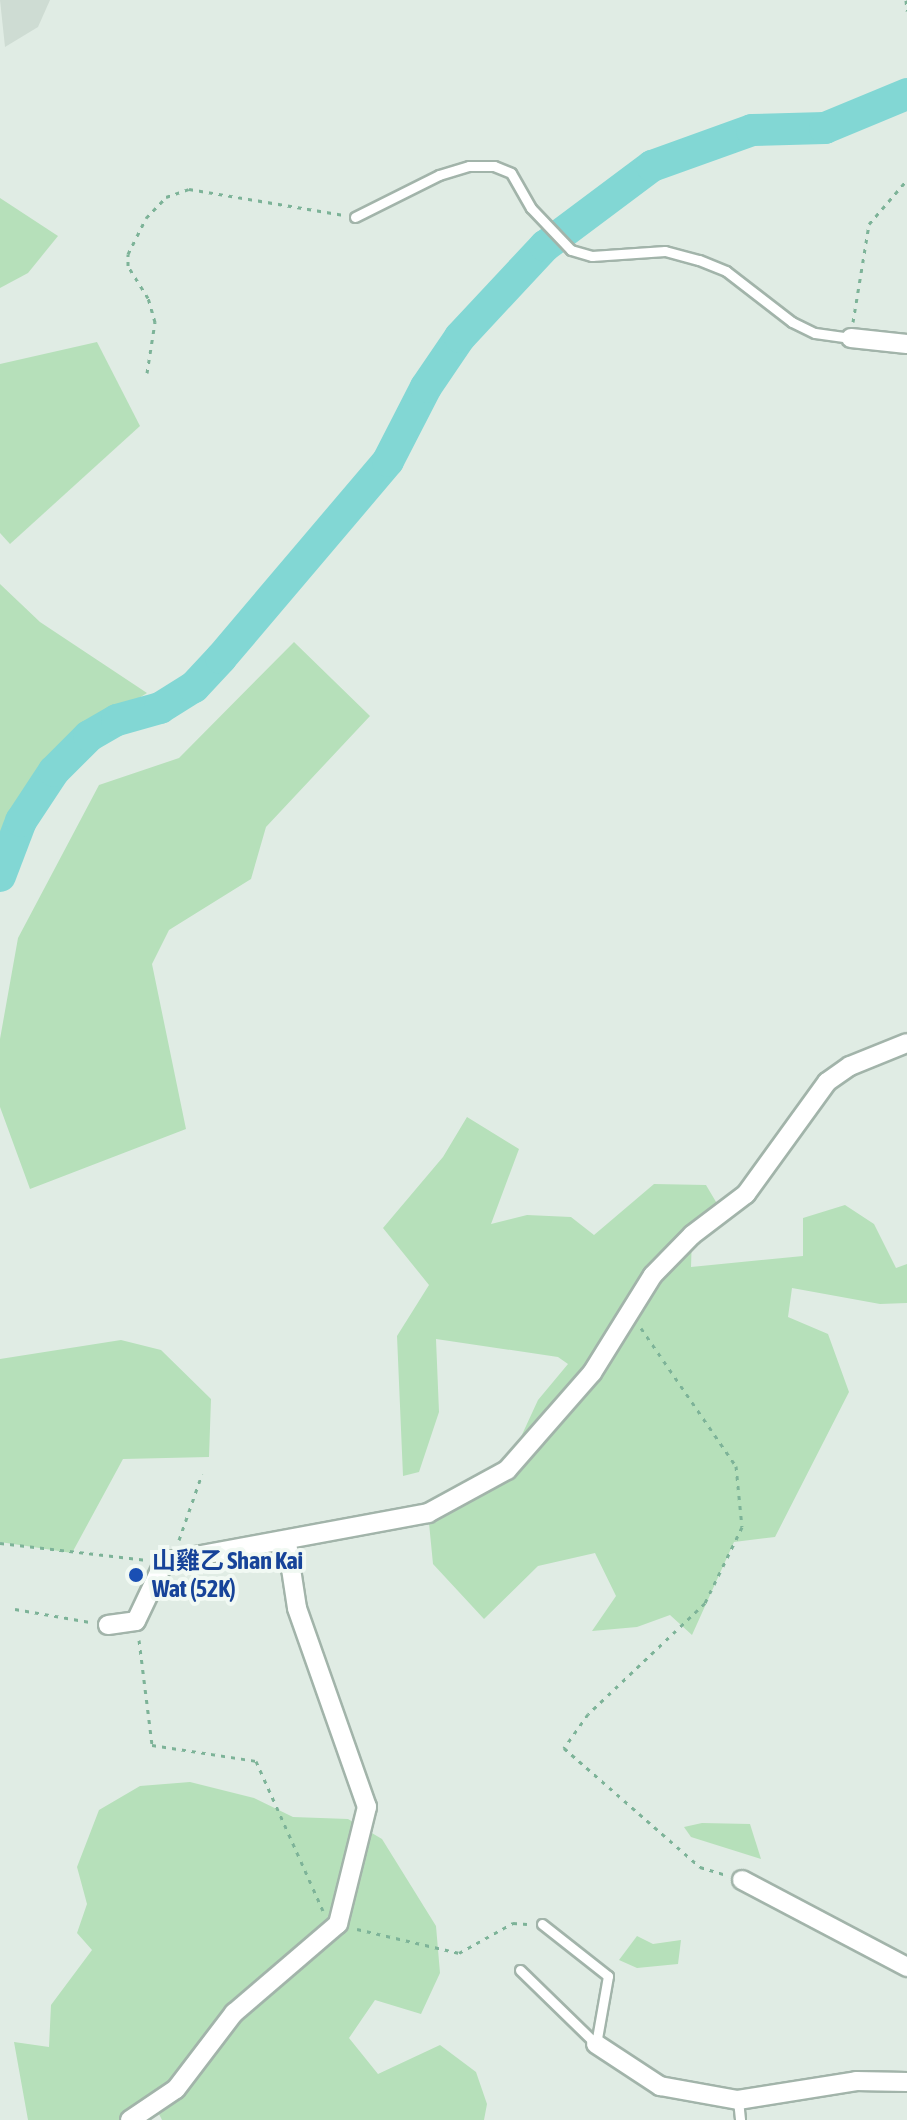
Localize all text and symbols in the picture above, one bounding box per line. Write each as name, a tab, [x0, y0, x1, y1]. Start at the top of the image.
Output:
place label: 山雞乙 Shan Kai Wat (52K)	[152, 1547, 303, 1603]
marker: 山雞乙 Shan Kai Wat (52K)	[127, 1566, 145, 1584]

